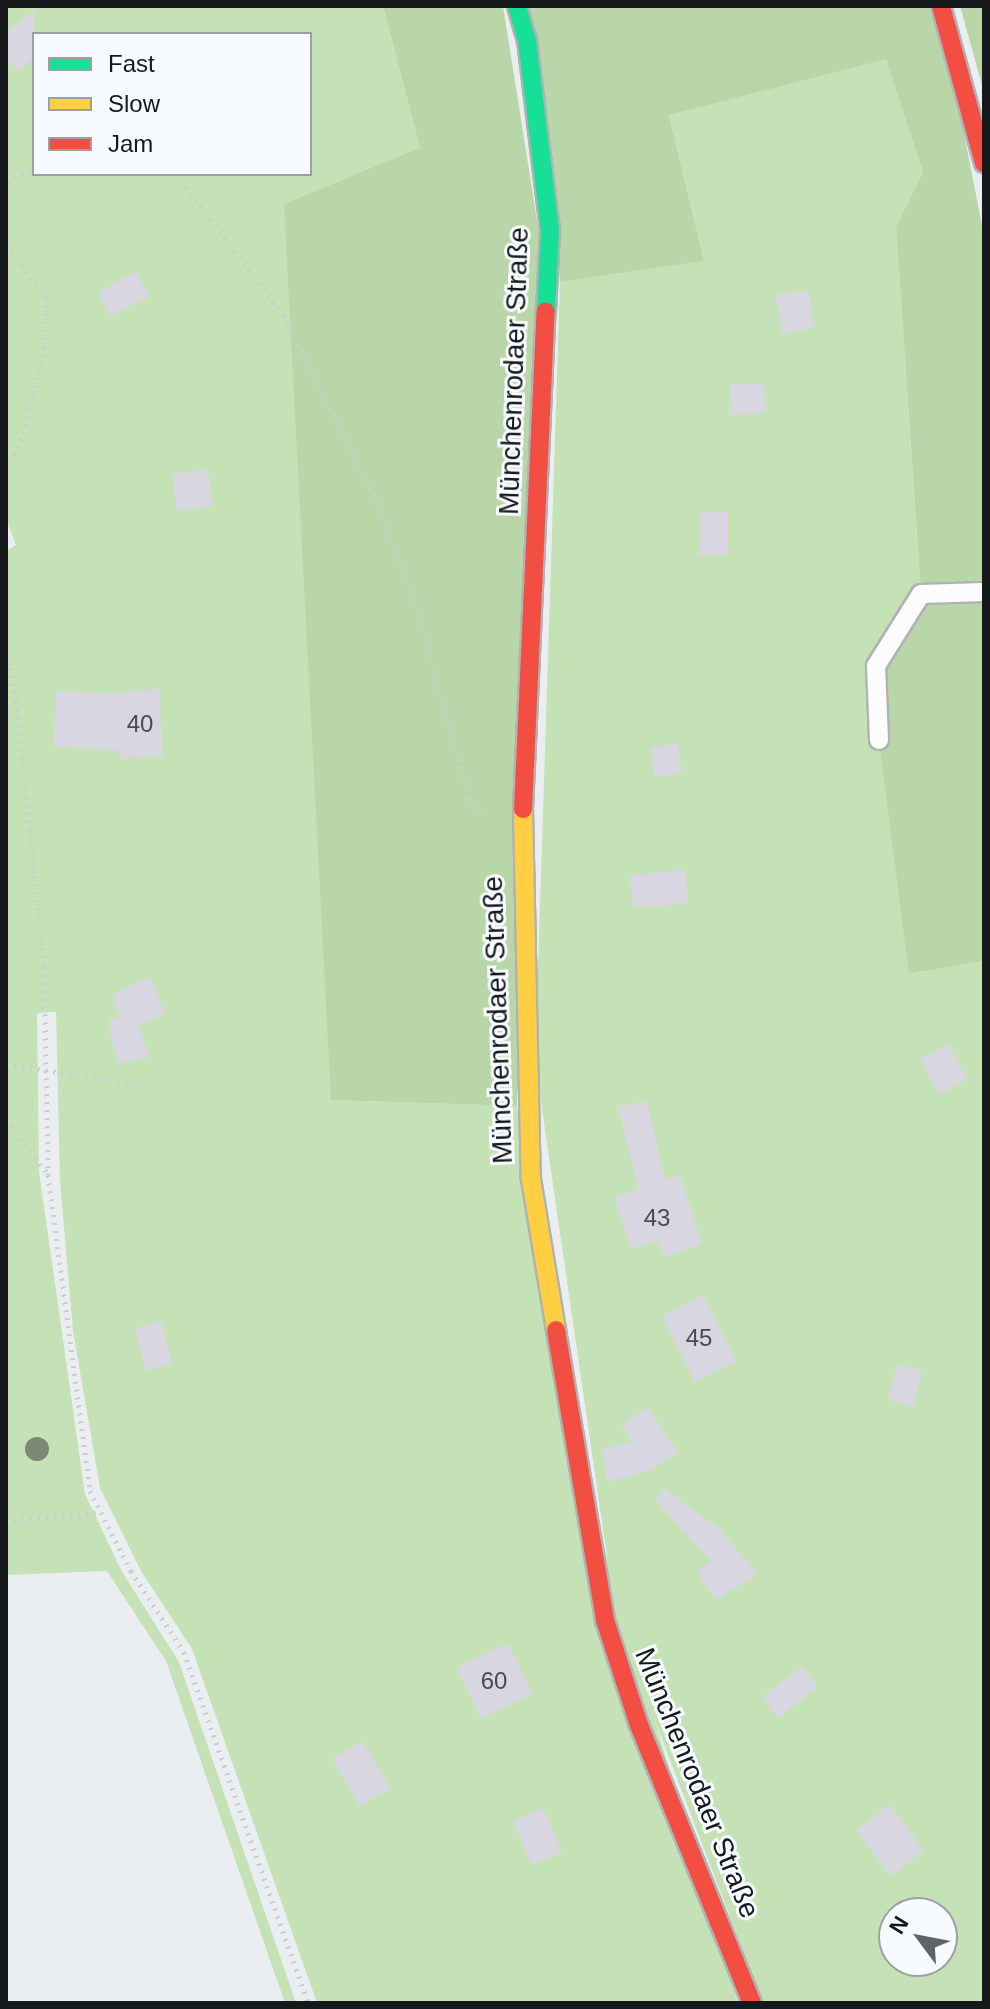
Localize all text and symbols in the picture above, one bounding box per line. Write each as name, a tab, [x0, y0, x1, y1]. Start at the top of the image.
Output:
legend	[32, 32, 312, 176]
text: Fast	[108, 50, 155, 77]
text: Slow	[108, 90, 160, 117]
text: Jam	[108, 130, 153, 157]
street label: Münchenrodaer Straße	[492, 227, 536, 515]
house number: 40	[127, 710, 153, 738]
street label: Münchenrodaer Straße	[476, 876, 520, 1164]
house number: 43	[644, 1204, 670, 1232]
house number: 45	[686, 1324, 712, 1352]
street label: Münchenrodaer Straße	[627, 1643, 767, 1923]
house number: 60	[481, 1667, 507, 1695]
north arrow	[878, 1897, 958, 1977]
text: N	[884, 1912, 914, 1938]

